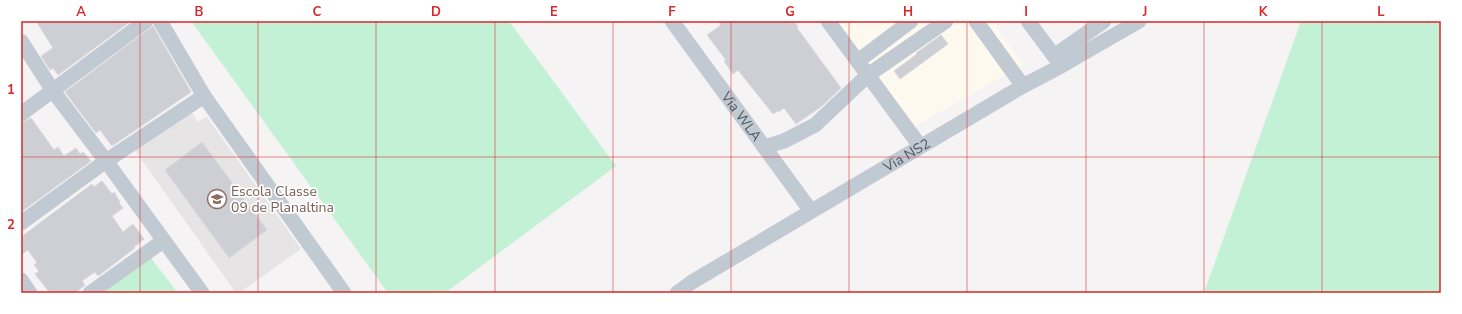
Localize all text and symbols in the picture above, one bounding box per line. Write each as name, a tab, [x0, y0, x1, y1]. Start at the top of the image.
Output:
text: A	[76, 3, 86, 21]
text: B	[195, 3, 204, 21]
text: C	[313, 3, 322, 21]
text: D	[431, 3, 441, 21]
text: E	[550, 3, 558, 21]
text: F	[668, 3, 676, 21]
text: G	[785, 3, 795, 21]
text: H	[903, 3, 913, 21]
text: I	[1024, 3, 1028, 21]
text: J	[1142, 3, 1147, 21]
text: K	[1259, 3, 1268, 21]
text: L	[1377, 3, 1385, 21]
text: 1	[7, 81, 15, 99]
street label: Via WLA	[717, 87, 766, 145]
street label: Via NS2	[879, 134, 934, 177]
place label: Escola Classe 09 de Planaltina	[231, 182, 334, 217]
school or university icon: Escola Classe 09 de Planaltina	[206, 188, 228, 210]
text: 2	[7, 216, 15, 234]

